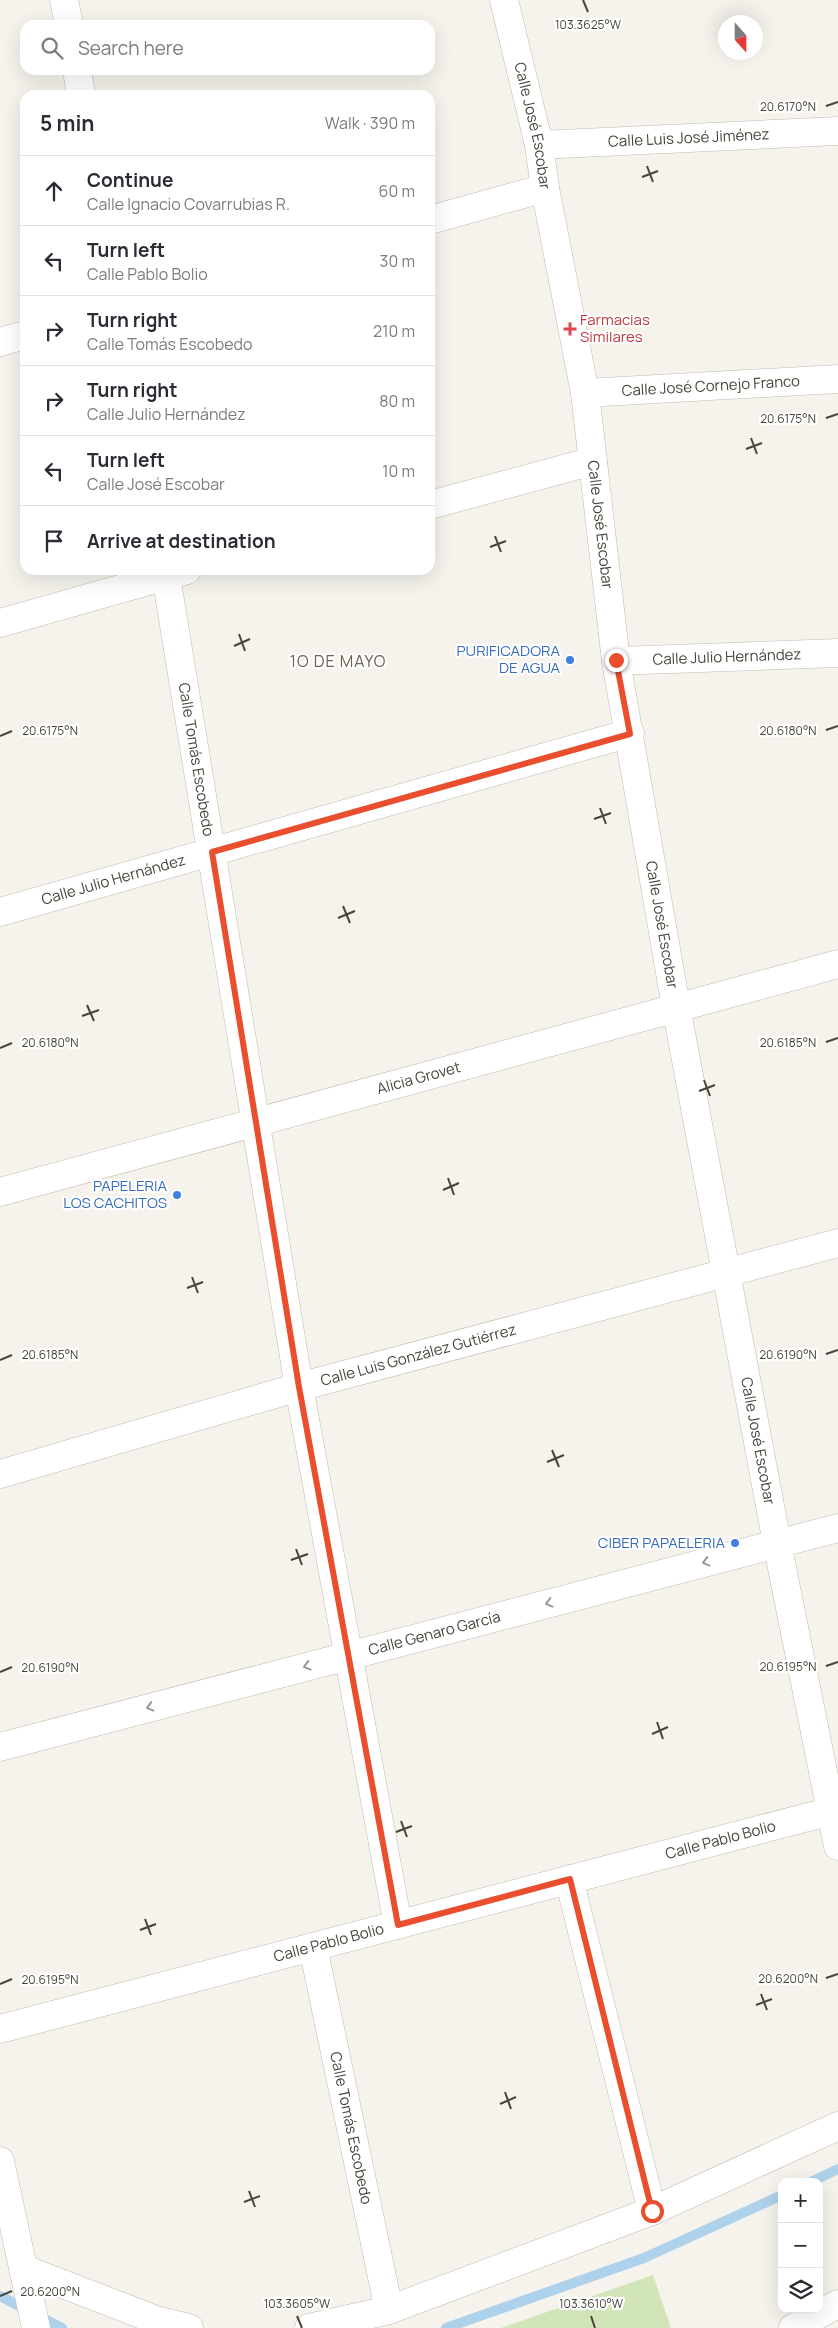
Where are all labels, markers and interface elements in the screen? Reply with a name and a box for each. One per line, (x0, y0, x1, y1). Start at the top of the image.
north arrow (718, 15, 763, 60)
text: 103.3625°W (555, 16, 622, 33)
search box (20, 20, 435, 75)
icon: search (38, 34, 66, 62)
text: Search here (78, 35, 184, 61)
street label: Calle José Escobar (509, 60, 556, 191)
text: 20.6170°N (760, 98, 816, 115)
text: 5 min (40, 109, 94, 137)
text: Walk · 390 m (325, 112, 415, 134)
street label: Calle Luis José Jiménez (608, 123, 770, 152)
text: Continue (87, 167, 173, 193)
icon: ahead (40, 177, 68, 205)
text: 60 m (379, 180, 415, 202)
text: Calle Ignacio Covarrubias R. (87, 193, 290, 215)
text: Turn left (87, 237, 165, 263)
icon: left (40, 247, 68, 275)
text: 30 m (380, 250, 415, 272)
text: Calle Pablo Bolio (87, 263, 208, 285)
text: Turn right (87, 307, 177, 333)
place label: Farmacias Similares (580, 309, 650, 347)
icon: right (40, 317, 68, 345)
text: 210 m (373, 320, 415, 342)
marker: Farmacias Similares (564, 323, 576, 335)
text: Calle Tomás Escobedo (87, 333, 253, 355)
street label: Calle José Cornejo Franco (621, 370, 801, 401)
text: Turn right (87, 377, 177, 403)
icon: right (40, 387, 68, 415)
text: 80 m (379, 390, 415, 412)
text: Calle Julio Hernández (87, 403, 246, 425)
text: 20.6175°N (760, 410, 816, 427)
text: Turn left (87, 447, 165, 473)
icon: left (40, 457, 68, 485)
street label: Calle José Escobar (583, 459, 619, 591)
text: 10 m (382, 460, 415, 482)
text: Calle José Escobar (87, 473, 225, 495)
icon: arrive (40, 527, 68, 555)
text: Arrive at destination (87, 528, 276, 554)
place label: PURIFICADORA DE AGUA (457, 640, 560, 678)
street label: Calle Julio Hernández (652, 643, 802, 670)
route end (605, 649, 628, 672)
district label: 1O DE MAYO (290, 650, 386, 672)
marker: PURIFICADORA DE AGUA (564, 654, 576, 666)
street label: Calle Tomás Escobedo (174, 681, 220, 838)
text: 20.6175°N (22, 722, 78, 739)
text: 20.6180°N (759, 722, 817, 739)
street label: Calle Julio Hernández (39, 849, 188, 910)
street label: Calle José Escobar (641, 859, 684, 991)
text: 20.6180°N (21, 1034, 79, 1051)
text: 20.6185°N (760, 1034, 816, 1051)
street label: Alicia Grovet (374, 1056, 463, 1099)
place label: PAPELERIA LOS CACHITOS (63, 1175, 167, 1213)
marker: PAPELERIA LOS CACHITOS (171, 1189, 183, 1201)
street label: Calle Luis González Gutiérrez (318, 1318, 518, 1391)
text: 20.6185°N (22, 1346, 78, 1363)
text: 20.6190°N (759, 1346, 817, 1363)
street label: Calle José Escobar (736, 1375, 781, 1507)
place label: CIBER PAPAELERIA (598, 1532, 725, 1553)
marker: CIBER PAPAELERIA (729, 1537, 741, 1549)
one-way arrow (703, 1556, 711, 1566)
one-way arrow (544, 1597, 553, 1608)
street label: Calle Genaro García (366, 1606, 503, 1660)
text: 20.6195°N (759, 1658, 817, 1675)
text: 20.6190°N (21, 1659, 79, 1676)
one-way arrow (303, 1660, 312, 1671)
one-way arrow (146, 1702, 154, 1712)
street label: Calle Pablo Bolio (663, 1815, 778, 1864)
street label: Calle Pablo Bolio (271, 1918, 386, 1967)
text: 20.6200°N (758, 1970, 818, 1987)
text: 20.6195°N (21, 1971, 79, 1988)
street label: Calle Tomás Escobedo (325, 2050, 378, 2206)
map controls (778, 2178, 823, 2313)
button: + (778, 2178, 823, 2223)
route start (641, 2200, 664, 2223)
button: − (778, 2223, 823, 2268)
button: layers (778, 2268, 823, 2313)
text: 20.6200°N (20, 2283, 80, 2300)
text: 103.3605°W (264, 2295, 331, 2312)
text: 103.3610°W (559, 2295, 624, 2312)

